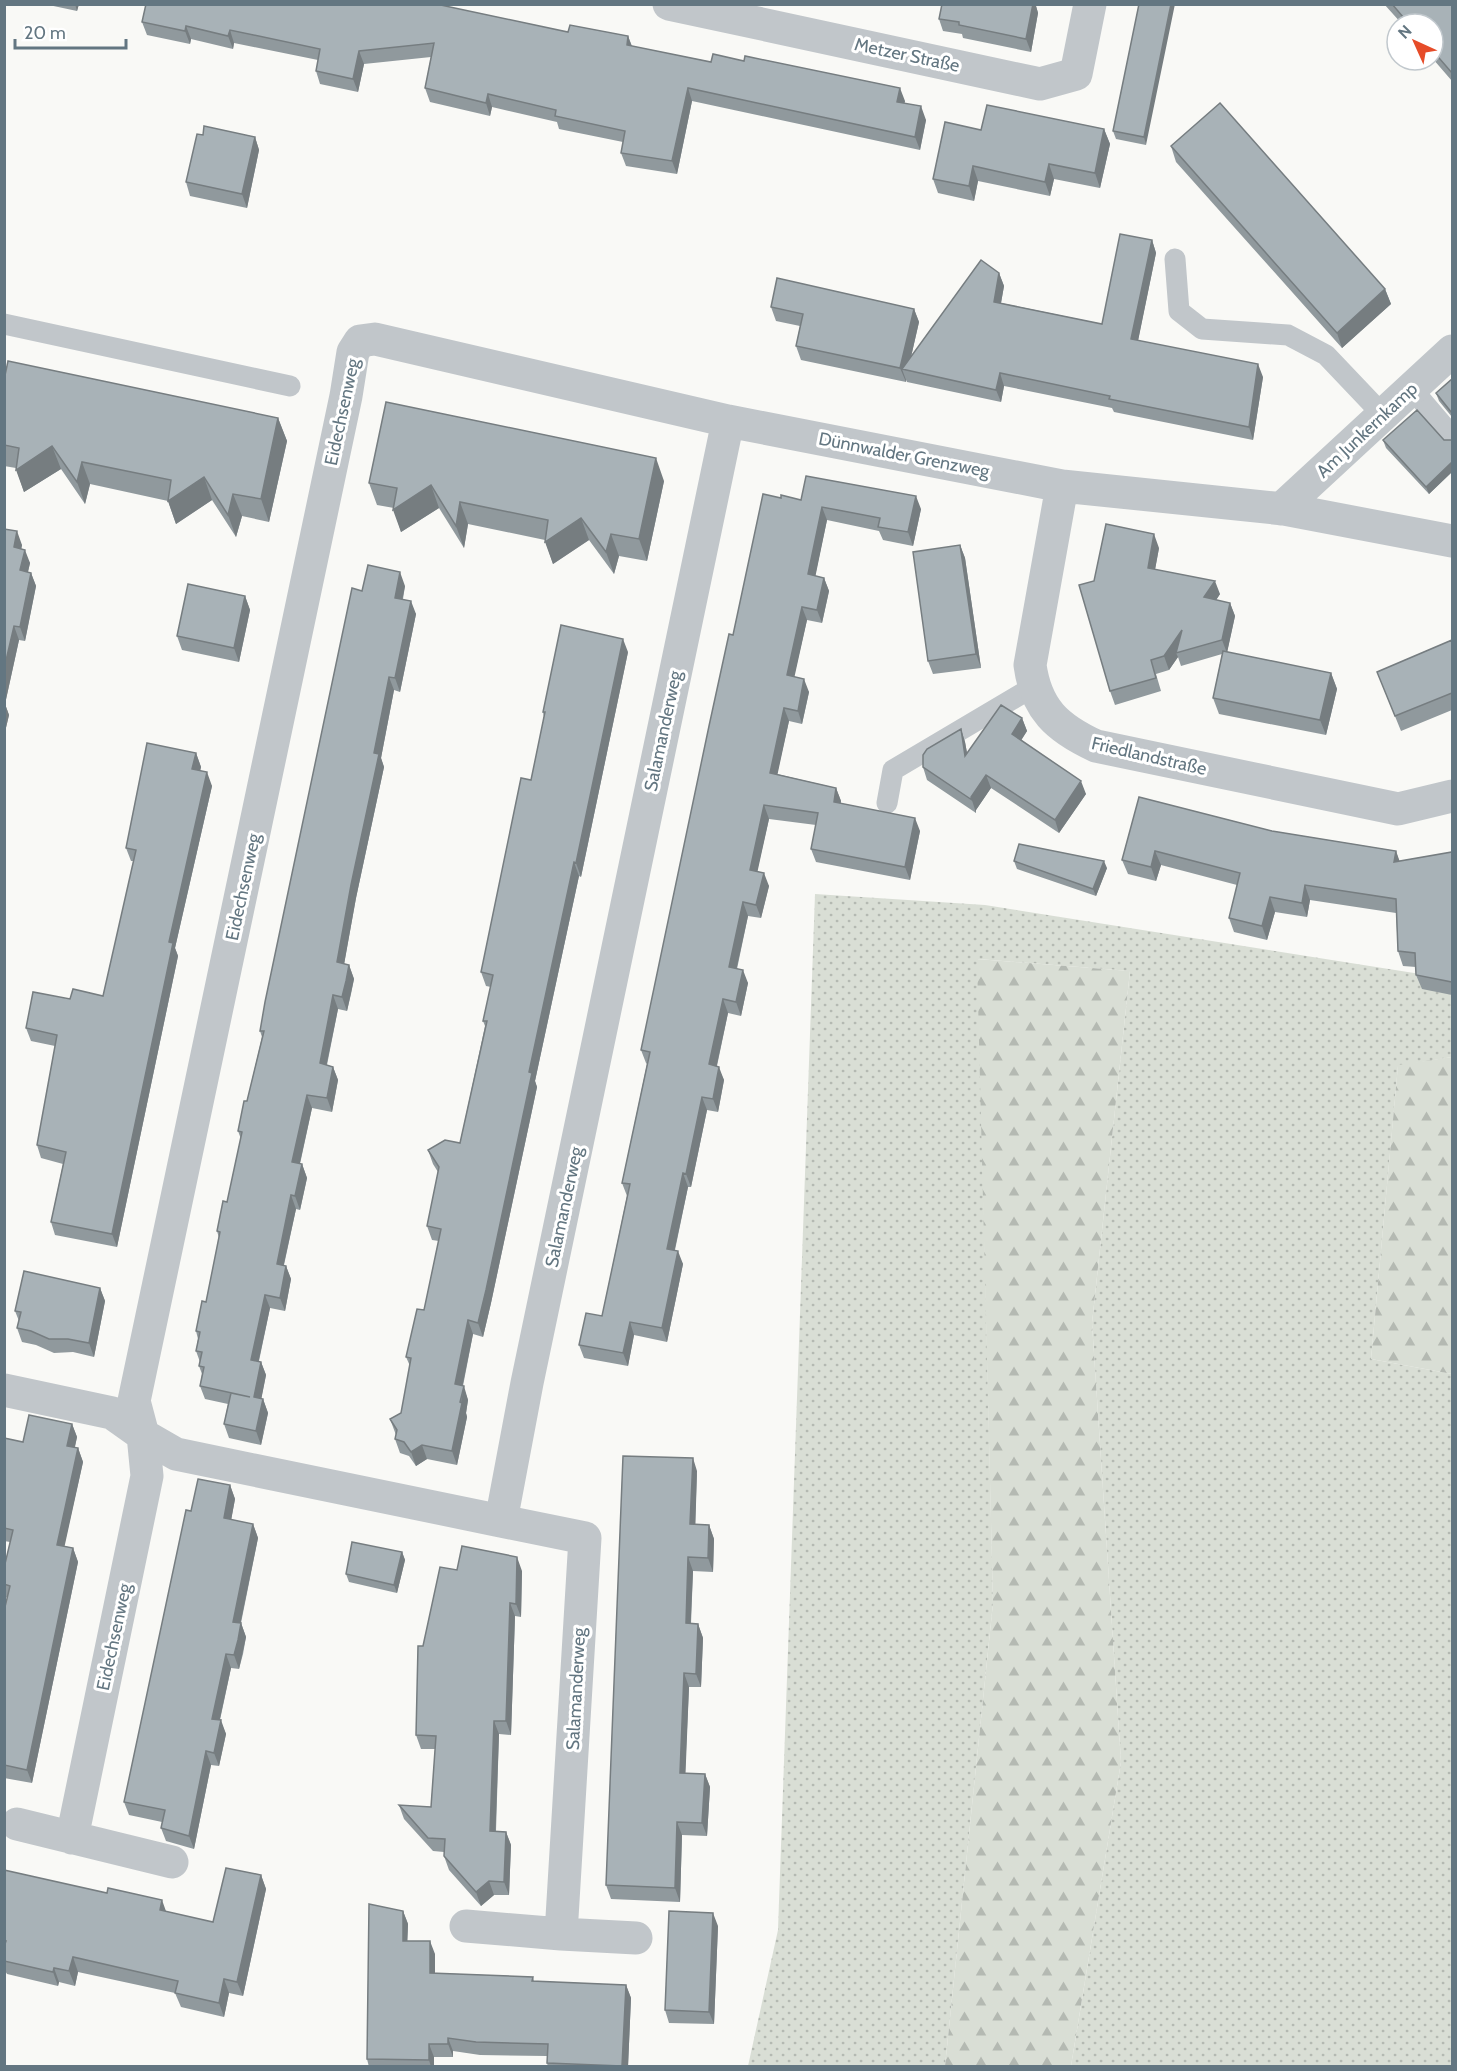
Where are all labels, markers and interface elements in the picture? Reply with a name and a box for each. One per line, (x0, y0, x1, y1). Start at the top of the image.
scale bar (15, 12, 126, 50)
north arrow (1385, 12, 1445, 72)
text: N (1394, 21, 1415, 42)
text: 20 m (24, 22, 66, 44)
street label: Metzer Straße (852, 33, 962, 77)
street label: Eidechsenweg (320, 355, 364, 468)
street label: Am Junkernkamp (1312, 378, 1422, 482)
street label: Dünnwalder Grenzweg (817, 428, 992, 483)
street label: Salamanderweg (639, 668, 687, 793)
street label: Friedlandstraße (1089, 732, 1209, 780)
street label: Eidechsenweg (221, 830, 265, 943)
street label: Salamanderweg (540, 1144, 588, 1269)
street label: Eidechsenweg (92, 1580, 136, 1693)
street label: Salamanderweg (562, 1626, 590, 1751)

